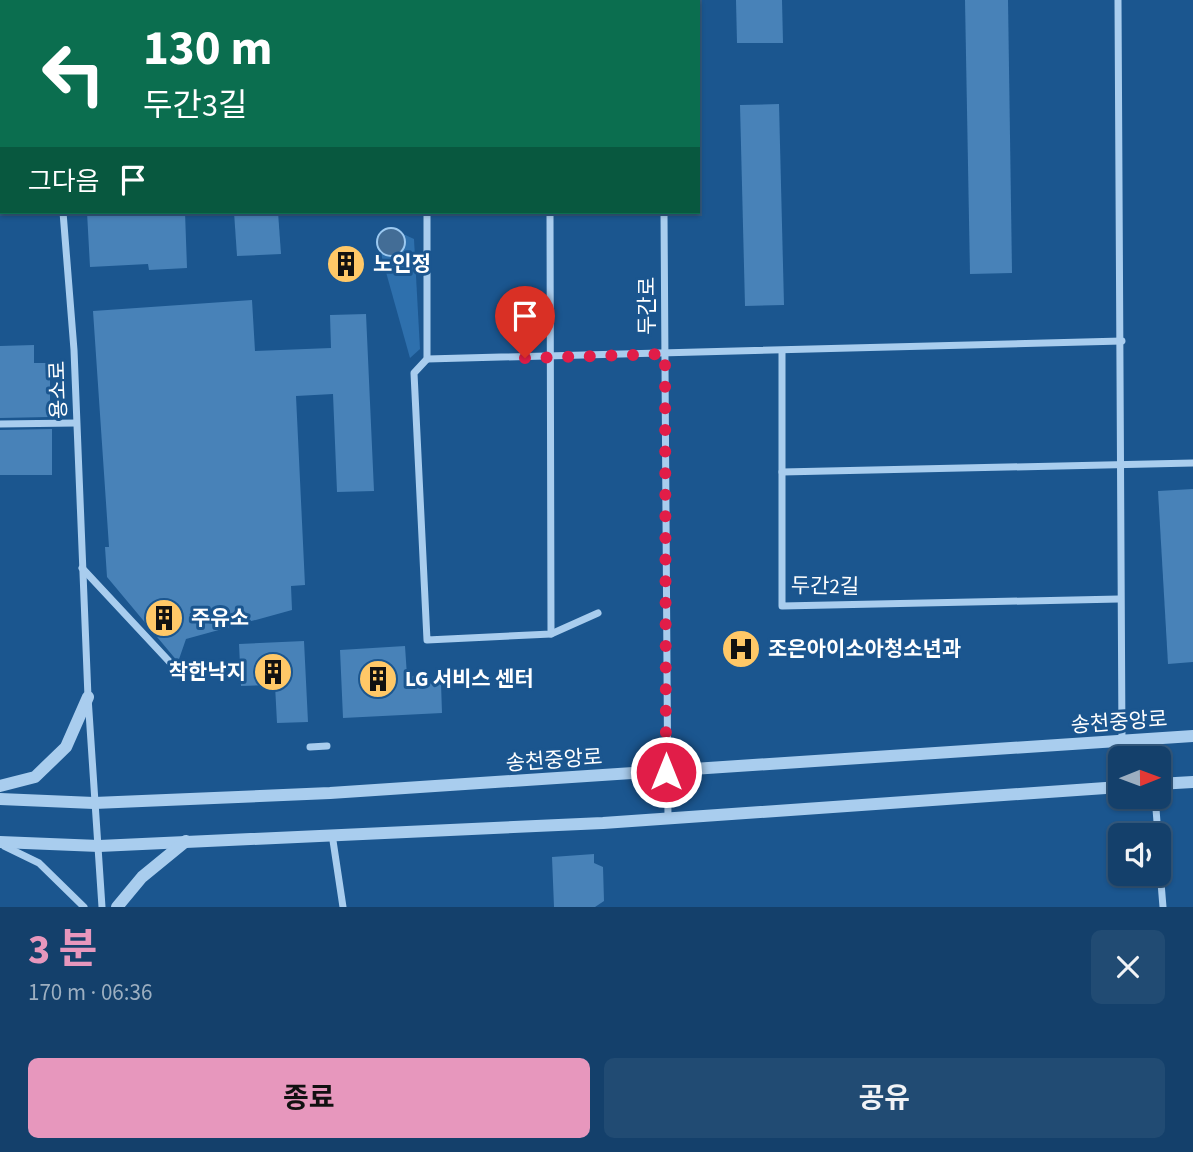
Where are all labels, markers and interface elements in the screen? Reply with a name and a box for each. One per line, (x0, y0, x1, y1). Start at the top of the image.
text: 130 m (143, 14, 272, 84)
icon: left (28, 28, 119, 119)
text: 두간3길 (143, 83, 247, 129)
icon: arrive (114, 161, 152, 199)
text: 그다음 (28, 163, 100, 200)
building icon: 노인정 (325, 243, 367, 285)
place label: 노인정 (373, 249, 431, 279)
street label: 두간로 (632, 277, 662, 335)
pin (495, 286, 555, 358)
icon: arrive (506, 297, 544, 335)
street label: 용소로 (42, 361, 74, 419)
street label: 두간2길 (791, 570, 859, 602)
building icon: 주유소 (143, 597, 185, 639)
place label: 주유소 (191, 603, 249, 633)
hospital icon: 조은아이소아청소년과 (720, 628, 762, 670)
place label: 조은아이소아청소년과 (768, 634, 961, 664)
building icon: 착한낙지 (252, 651, 294, 693)
place label: 착한낙지 (169, 657, 246, 687)
building icon: LG 서비스 센터 (357, 658, 399, 700)
place label: LG 서비스 센터 (405, 664, 534, 694)
street label: 송천중앙로 (1070, 704, 1168, 740)
position arrow (629, 735, 703, 809)
street label: 송천중앙로 (505, 742, 603, 778)
north arrow (1108, 746, 1171, 808)
map controls (1108, 746, 1171, 886)
button: sound (1108, 823, 1171, 886)
text: 3 분 (28, 920, 97, 980)
button: close (1091, 930, 1165, 1004)
text: 170 m · 06:36 (28, 976, 152, 1009)
button: 종료 (28, 1058, 590, 1138)
button: 공유 (604, 1058, 1165, 1138)

